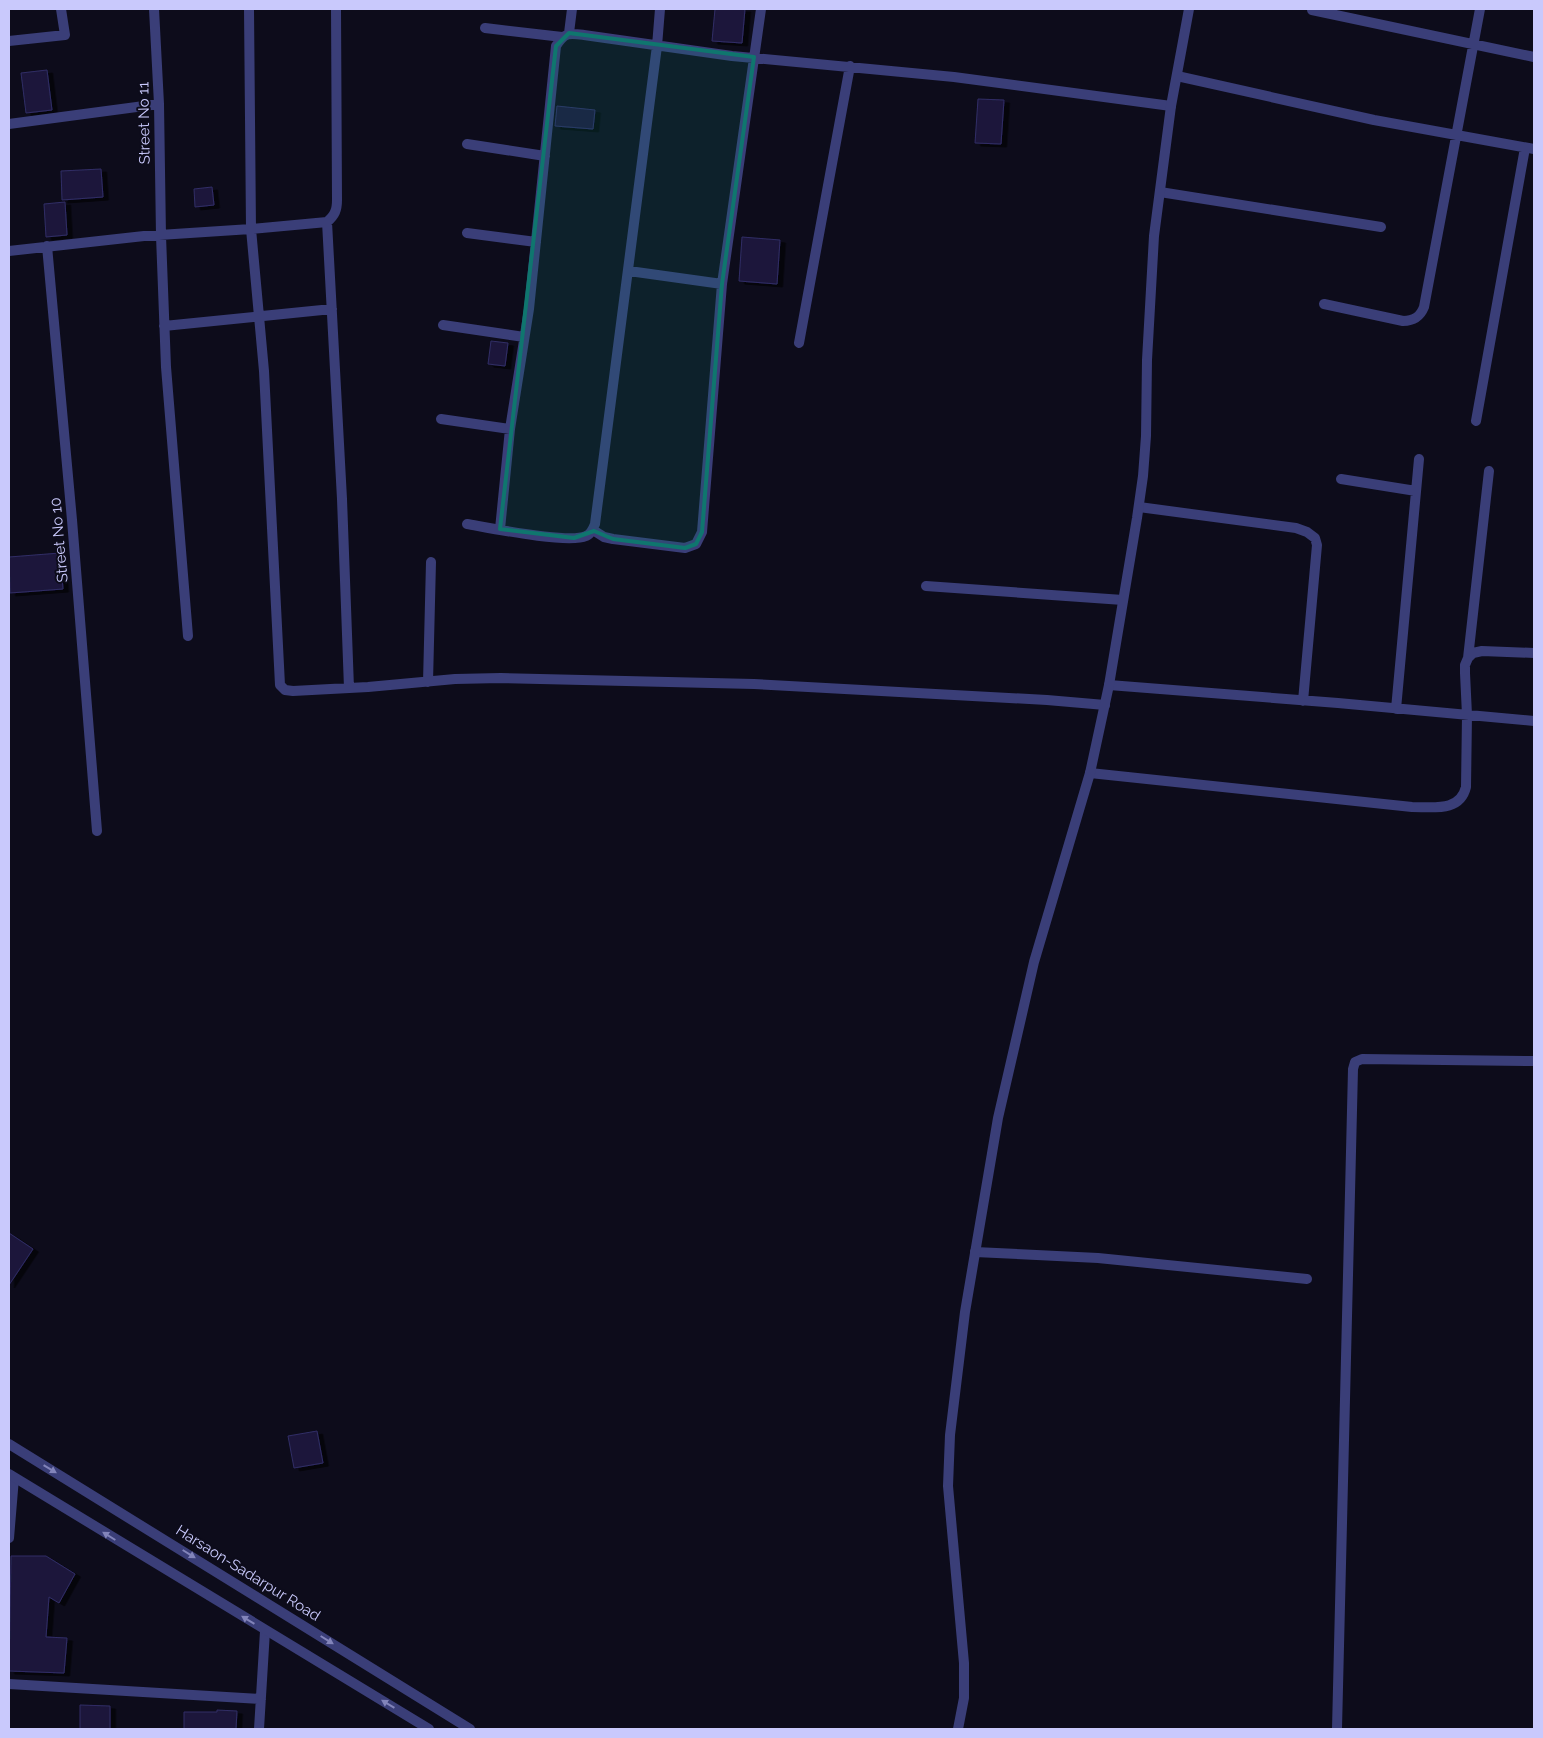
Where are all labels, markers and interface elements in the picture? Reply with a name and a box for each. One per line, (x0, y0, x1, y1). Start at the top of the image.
street label: Street No 11 (134, 81, 154, 164)
street label: Street No 10 (46, 497, 72, 583)
one-way arrow (44, 1464, 57, 1473)
street label: Harsaon-Sadarpur Road (173, 1521, 323, 1625)
one-way arrow (103, 1532, 116, 1541)
one-way arrow (182, 1549, 195, 1559)
one-way arrow (242, 1616, 255, 1625)
one-way arrow (320, 1635, 333, 1644)
one-way arrow (381, 1700, 394, 1709)

